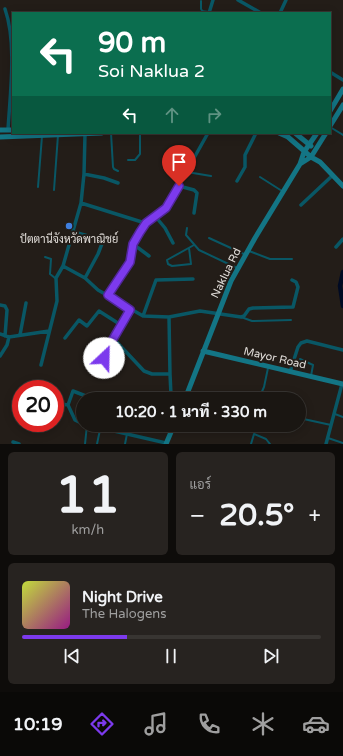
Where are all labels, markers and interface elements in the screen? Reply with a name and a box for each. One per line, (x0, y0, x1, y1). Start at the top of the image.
text: 90 m (98, 26, 166, 60)
icon: left (32, 28, 84, 80)
text: Soi Naklua 2 (98, 60, 205, 82)
icon: left (119, 104, 141, 126)
icon: ahead (161, 104, 183, 126)
icon: right (203, 104, 225, 126)
pin (162, 145, 196, 186)
icon: arrive (168, 151, 190, 173)
marker: ปัตตานีจังหวัดพาณิชย์ (64, 221, 74, 231)
place label: ปัตตานีจังหวัดพาณิชย์ (20, 231, 118, 246)
street label: Naklua Rd (208, 246, 244, 300)
position arrow (83, 337, 125, 379)
street label: Mayor Road (242, 344, 308, 372)
speed limit sign: 20 (12, 380, 64, 432)
text: 10:20 · 1 นาที · 330 m (115, 403, 267, 421)
text: 11 (55, 464, 120, 527)
text: แอร์ (190, 477, 211, 493)
text: 20.5° (219, 497, 294, 534)
text: − (190, 503, 205, 529)
text: + (309, 503, 321, 529)
text: km/h (71, 522, 104, 538)
text: Night Drive (82, 588, 163, 606)
text: The Halogens (82, 606, 166, 622)
icon: previous (61, 645, 83, 667)
icon: pause (160, 645, 182, 667)
icon: next (260, 645, 282, 667)
icon: directions (88, 710, 116, 738)
icon: music (142, 710, 170, 738)
icon: phone (195, 710, 223, 738)
icon: climate (249, 710, 277, 738)
icon: car (302, 710, 330, 738)
text: 10:19 (13, 713, 63, 735)

